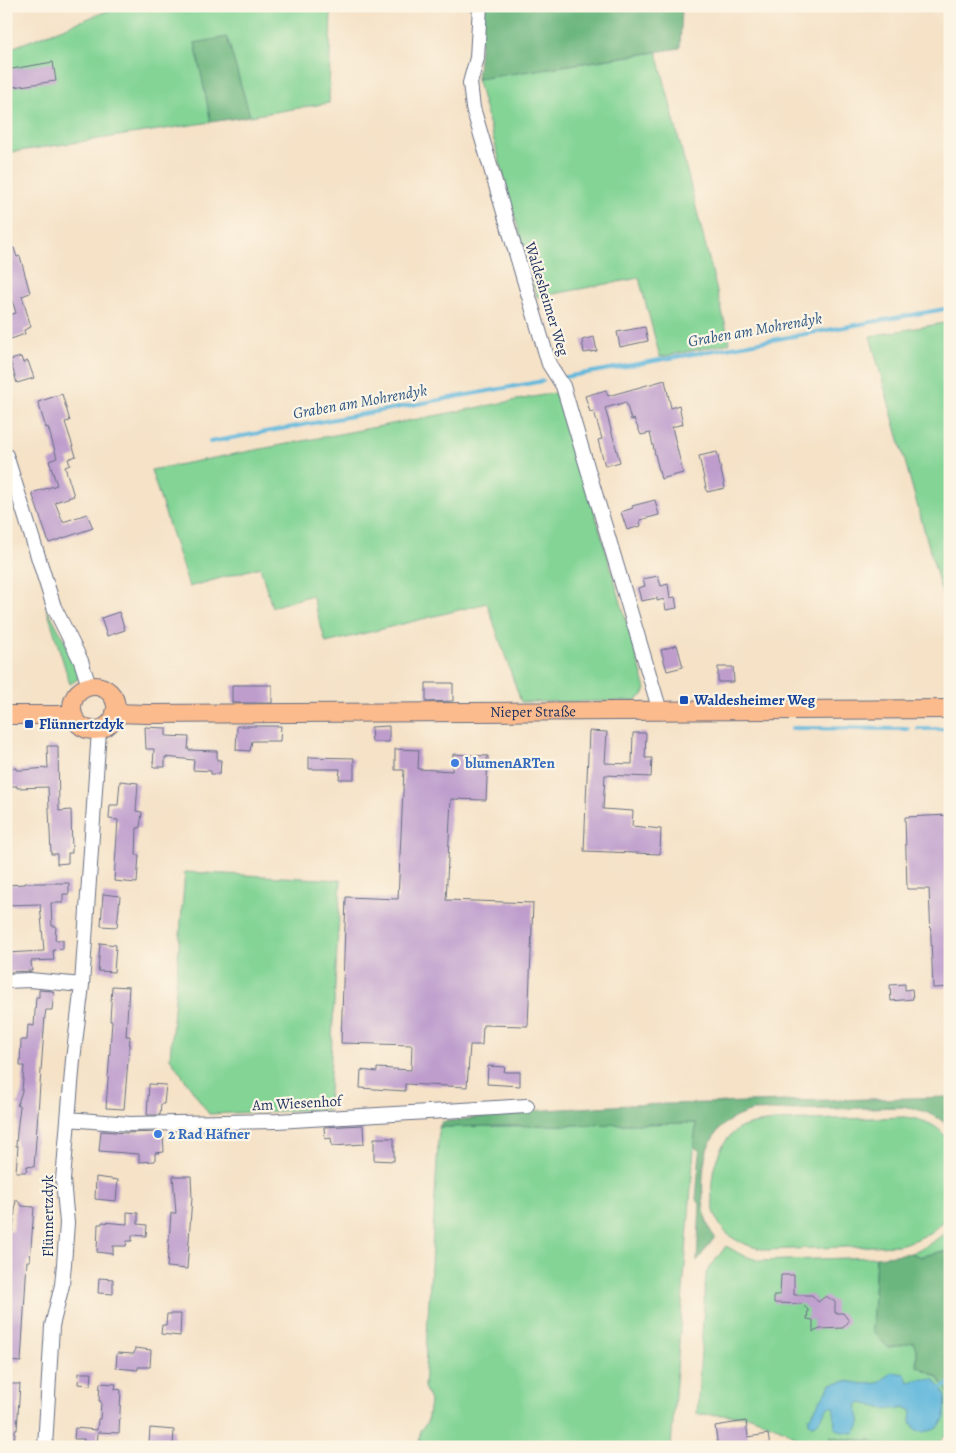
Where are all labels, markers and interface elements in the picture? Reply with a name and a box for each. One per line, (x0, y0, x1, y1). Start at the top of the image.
street label: Waldesheimer Weg (520, 239, 574, 359)
water label: Graben am Mohrendyk (686, 307, 824, 353)
water label: Graben am Mohrendyk (291, 379, 429, 425)
place label: Waldesheimer Weg (693, 690, 816, 710)
marker: Waldesheimer Weg (678, 694, 690, 706)
street label: Nieper Straße (490, 701, 576, 722)
place label: Flünnertzdyk (39, 714, 124, 734)
marker: Flünnertzdyk (23, 718, 35, 730)
place label: blumenARTen (464, 753, 555, 773)
marker: blumenARTen (449, 757, 461, 769)
street label: Am Wiesenhof (251, 1091, 344, 1115)
place label: 2 Rad Häfner (168, 1124, 250, 1144)
marker: 2 Rad Häfner (152, 1128, 164, 1140)
street label: Flünnertzdyk (38, 1174, 58, 1257)

